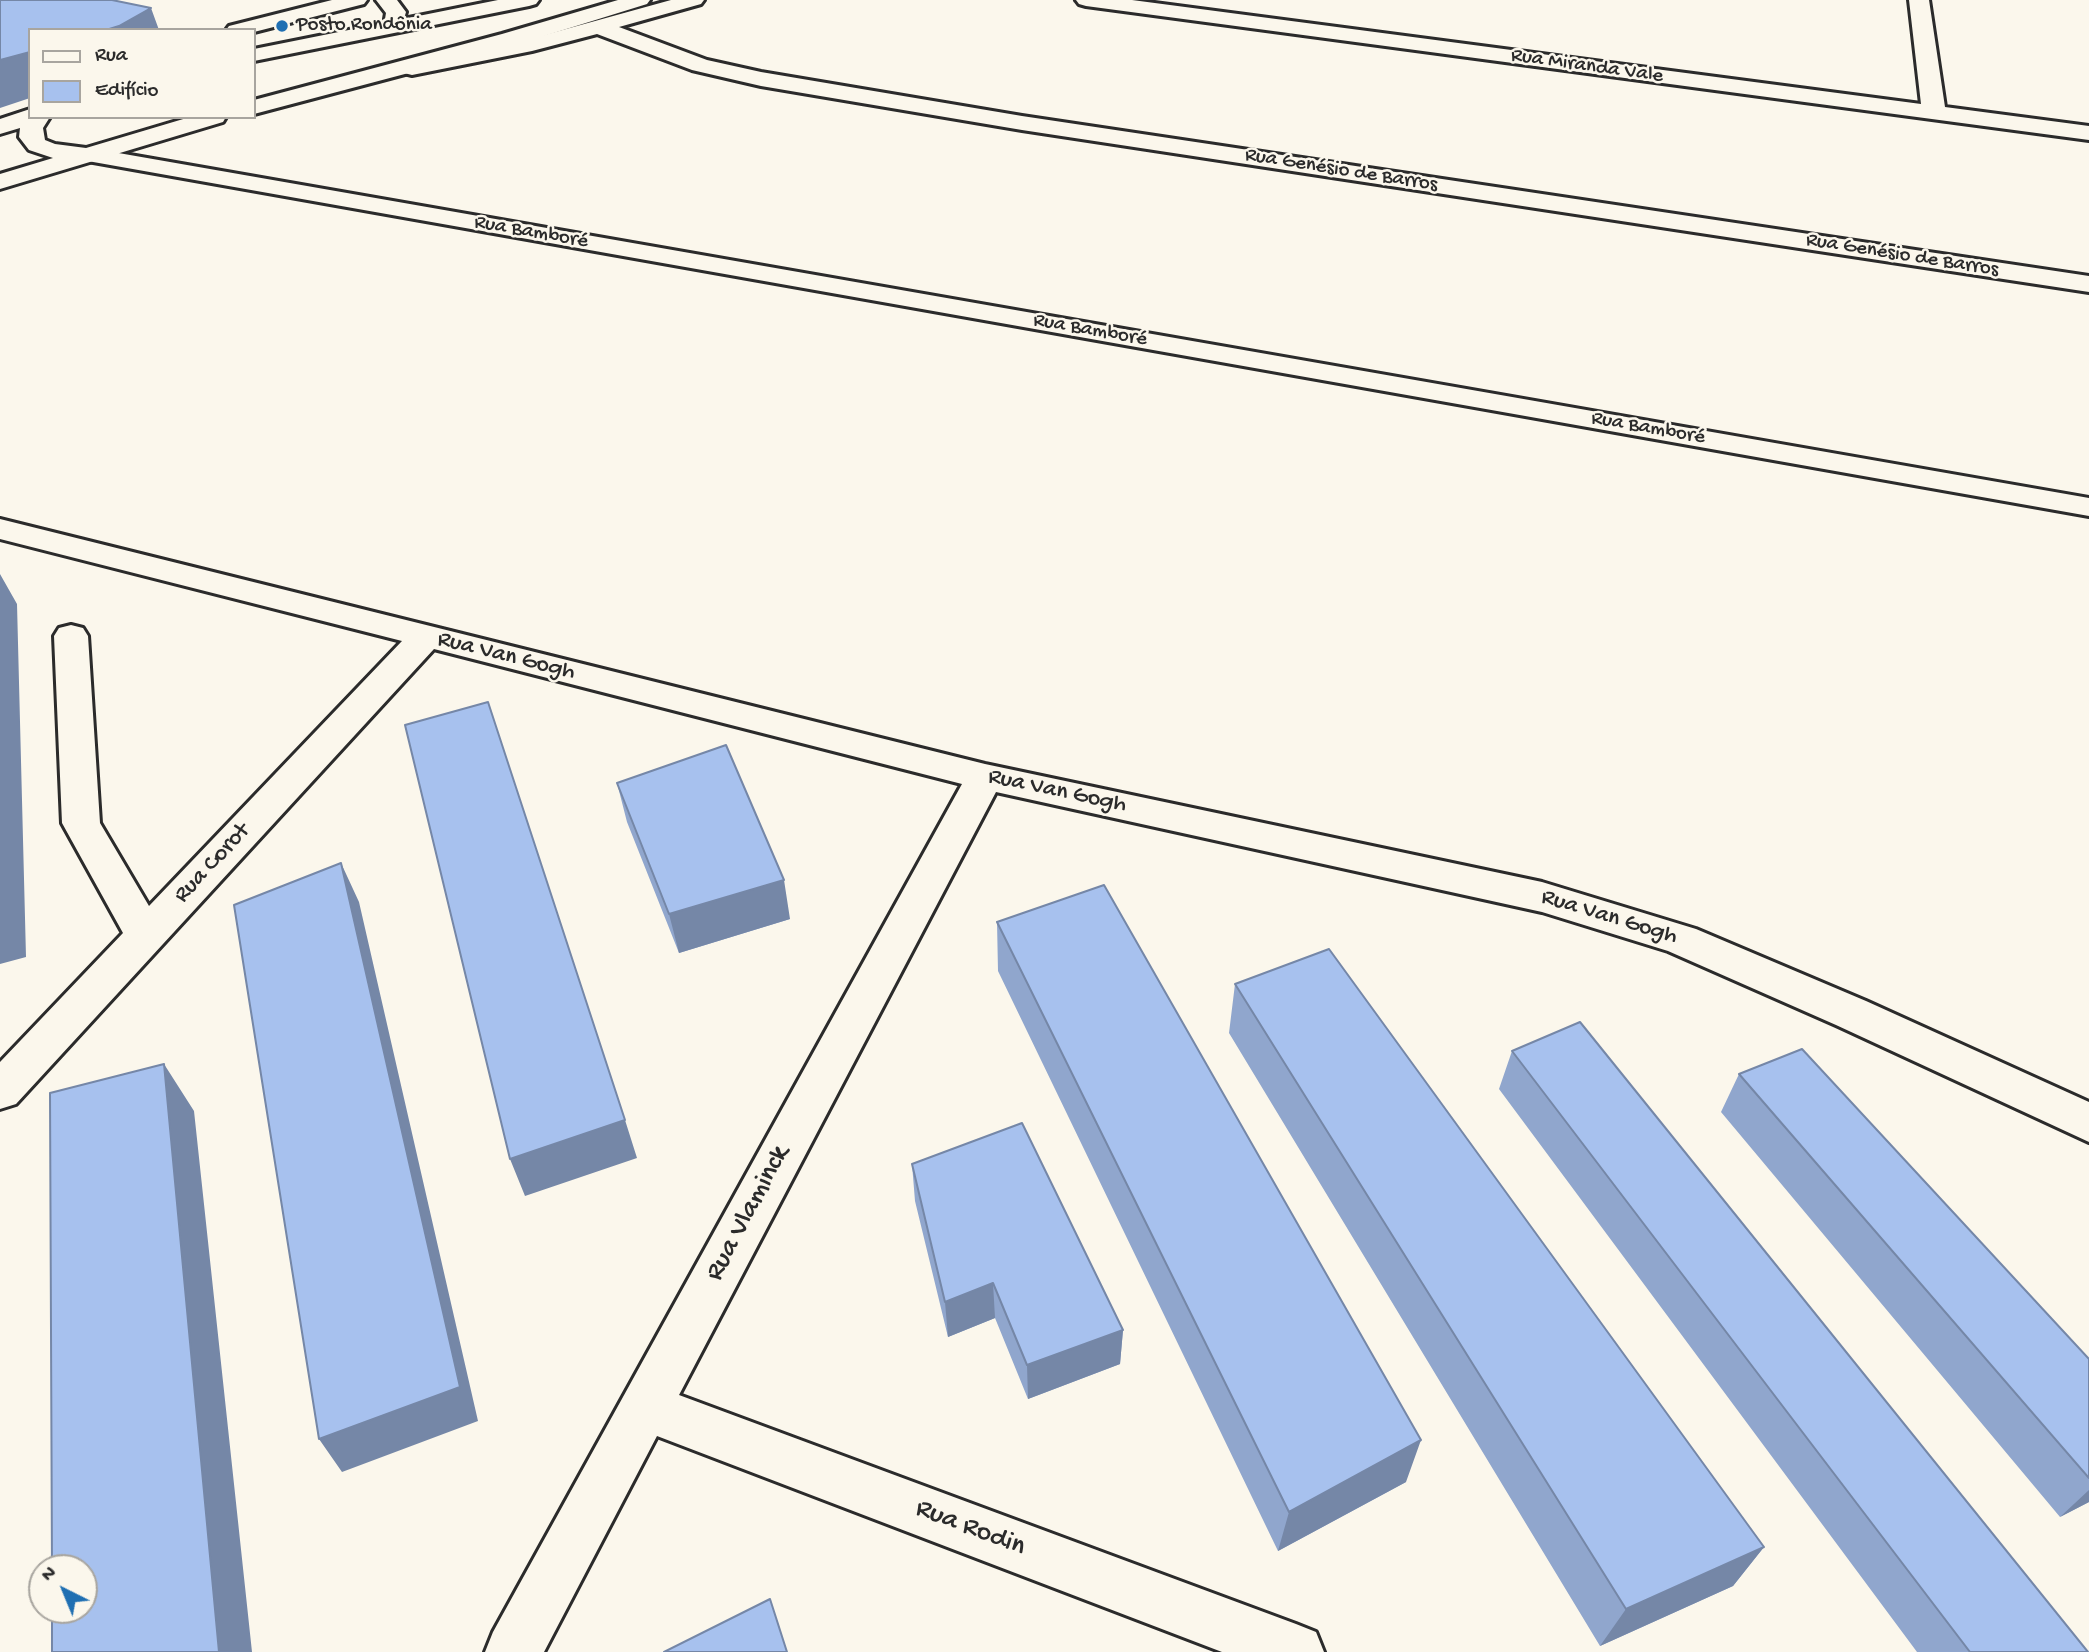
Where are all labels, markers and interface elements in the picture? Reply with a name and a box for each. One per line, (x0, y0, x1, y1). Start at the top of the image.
place label: Posto Rondônia (296, 13, 432, 39)
marker: Posto Rondônia (274, 18, 290, 34)
legend (28, 28, 256, 119)
text: Rua (95, 44, 128, 69)
street label: Rua Miranda Vale (1509, 44, 1665, 90)
text: Edifício (95, 79, 159, 104)
street label: Rua Genésio de Barros (1243, 143, 1439, 199)
street label: Rua Bamboré (472, 211, 590, 255)
street label: Rua Genésio de Barros (1804, 228, 2000, 284)
street label: Rua Bamboré (1031, 309, 1149, 353)
street label: Rua Bamboré (1589, 407, 1707, 451)
street label: Rua Van Gogh (434, 626, 578, 688)
street label: Rua Van Gogh (985, 763, 1129, 821)
street label: Rua Corot (169, 818, 257, 910)
street label: Rua Van Gogh (1537, 884, 1681, 952)
street label: Rua Vlaminck (699, 1141, 799, 1287)
street label: Rua Rodin (910, 1493, 1030, 1565)
north arrow (28, 1554, 98, 1624)
text: N (37, 1562, 62, 1587)

